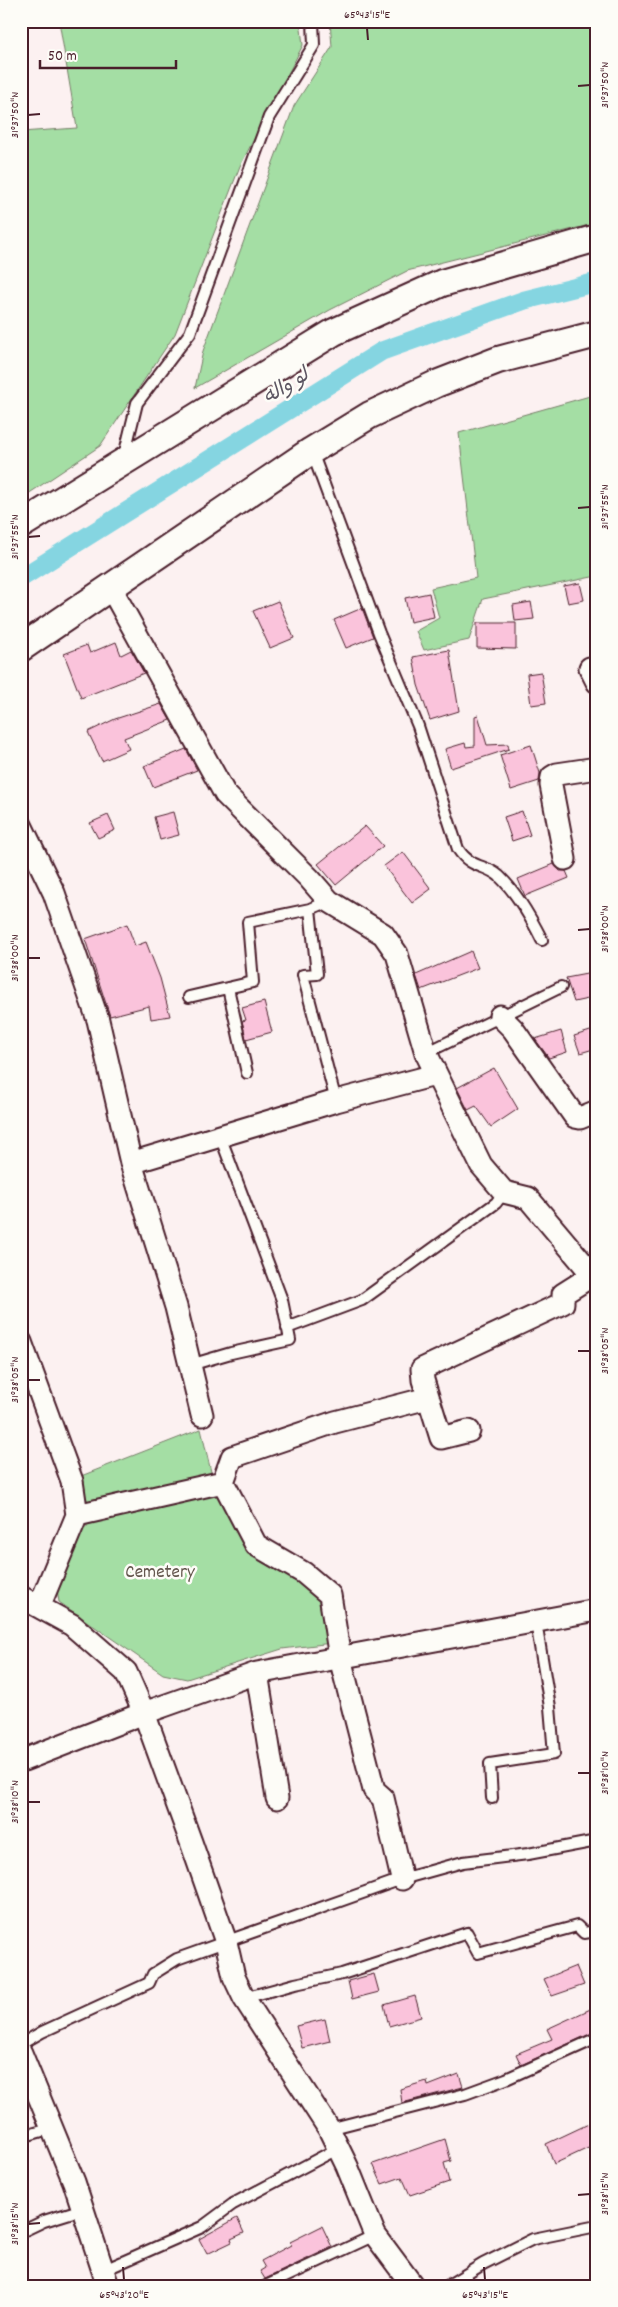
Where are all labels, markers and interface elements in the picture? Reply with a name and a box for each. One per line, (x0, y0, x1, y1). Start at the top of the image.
text: 65°43'15"E (344, 7, 390, 24)
scale bar (40, 38, 176, 70)
text: 50 m (48, 46, 77, 68)
text: 31°37'50"N (597, 62, 614, 108)
text: 31°37'50"N (7, 92, 24, 138)
water label: لو واله (258, 361, 317, 413)
text: 31°37'55"N (597, 484, 614, 530)
text: 31°37'55"N (7, 514, 24, 560)
text: 31°38'00"N (597, 905, 614, 953)
text: 31°38'00"N (7, 934, 24, 982)
text: 31°38'05"N (597, 1328, 614, 1374)
text: 31°38'05"N (7, 1357, 24, 1403)
park label: Cemetery (125, 1560, 195, 1587)
text: 31°38'10"N (597, 1751, 614, 1795)
text: 31°38'10"N (7, 1780, 24, 1824)
text: 31°38'15"N (597, 2173, 614, 2215)
text: 31°38'15"N (7, 2203, 24, 2245)
text: 65°43'20"E (99, 2287, 149, 2304)
text: 65°43'15"E (462, 2287, 508, 2304)

